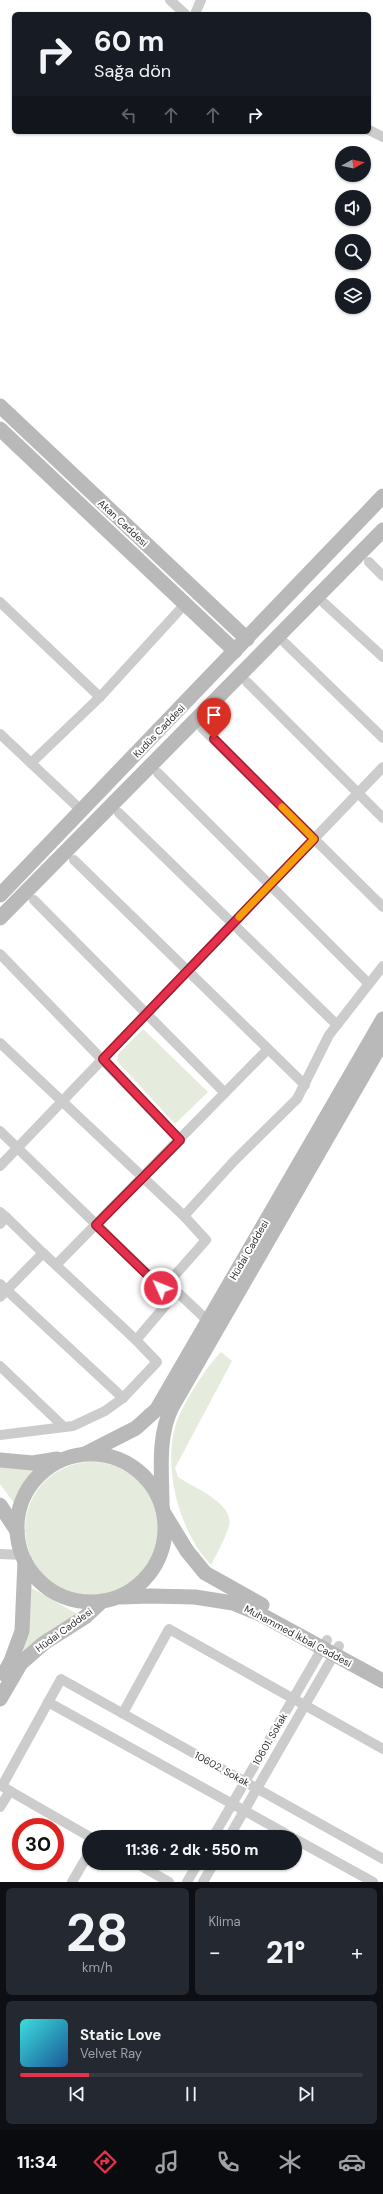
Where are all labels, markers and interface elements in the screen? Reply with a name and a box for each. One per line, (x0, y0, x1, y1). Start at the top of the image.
text: 60 m (94, 23, 164, 60)
icon: right (28, 28, 80, 80)
text: Sağa dön (94, 59, 171, 83)
icon: left (118, 104, 140, 126)
icon: ahead (160, 104, 182, 126)
icon: ahead (202, 104, 224, 126)
icon: right (244, 104, 266, 126)
north arrow (335, 146, 371, 182)
map controls (335, 146, 371, 314)
button: sound (335, 190, 371, 226)
button: search (335, 234, 371, 270)
button: layers (335, 278, 371, 314)
street label: Akan Caddesi (95, 497, 151, 549)
pin (197, 698, 231, 739)
street label: Kudüs Caddesi (130, 702, 188, 760)
icon: arrive (203, 704, 225, 726)
street label: Hüdai Caddesi (227, 1218, 271, 1282)
position arrow (140, 1267, 182, 1309)
street label: Muhammed İkbal Caddesi (242, 1602, 354, 1670)
street label: Hüdai Caddesi (33, 1605, 95, 1655)
street label: 10601. Sokak (250, 1711, 290, 1767)
street label: 10602. Sokak (192, 1749, 252, 1789)
speed limit sign: 30 (12, 1818, 64, 1870)
text: 11:36 · 2 dk · 550 m (126, 1840, 258, 1860)
text: 28 (66, 1899, 129, 1967)
text: Klima (209, 1913, 241, 1930)
text: 21° (266, 1933, 305, 1972)
text: − (209, 1938, 221, 1967)
text: + (351, 1938, 363, 1967)
text: km/h (82, 1959, 113, 1976)
text: Static Love (80, 2025, 161, 2045)
text: Velvet Ray (80, 2045, 142, 2062)
icon: previous (66, 2083, 88, 2105)
icon: pause (180, 2083, 202, 2105)
icon: next (295, 2083, 317, 2105)
icon: directions (91, 2148, 119, 2176)
icon: music (153, 2148, 181, 2176)
icon: phone (214, 2148, 242, 2176)
icon: climate (276, 2148, 304, 2176)
icon: car (338, 2148, 366, 2176)
text: 11:34 (17, 2150, 57, 2174)

